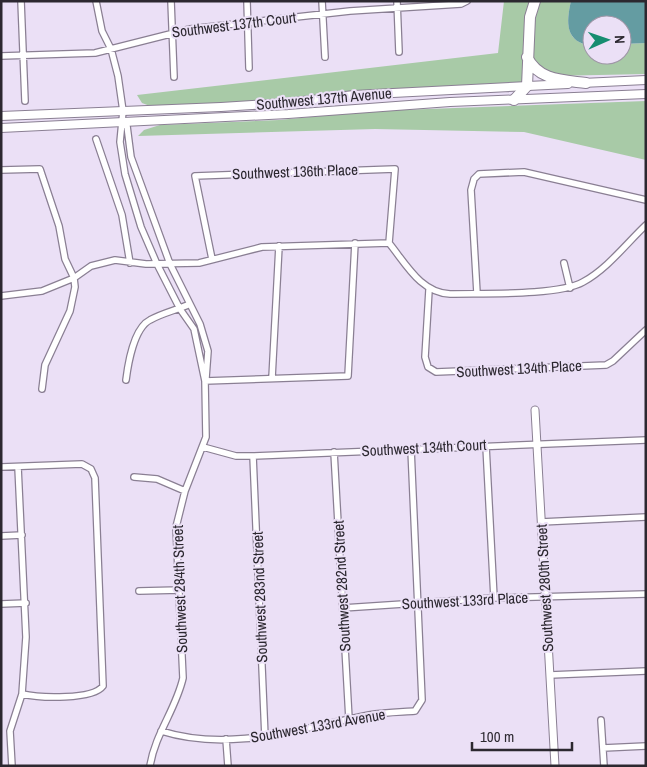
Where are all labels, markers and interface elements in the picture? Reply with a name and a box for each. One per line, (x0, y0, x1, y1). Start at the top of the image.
street label: Southwest 137th Court (171, 6, 298, 43)
north arrow (582, 15, 632, 65)
text: N (611, 35, 629, 44)
street label: Southwest 137th Avenue (255, 82, 393, 115)
street label: Southwest 136th Place (232, 159, 358, 184)
street label: Southwest 134th Place (456, 355, 583, 382)
street label: Southwest 134th Court (361, 434, 488, 461)
street label: Southwest 282nd Street (328, 519, 355, 652)
street label: Southwest 280th Street (531, 523, 558, 652)
street label: Southwest 284th Street (167, 524, 192, 653)
street label: Southwest 283nd Street (247, 530, 272, 663)
street label: Southwest 133rd Place (401, 587, 529, 614)
street label: Southwest 133rd Avenue (249, 703, 387, 748)
scale bar (472, 720, 572, 752)
text: 100 m (480, 726, 514, 747)

